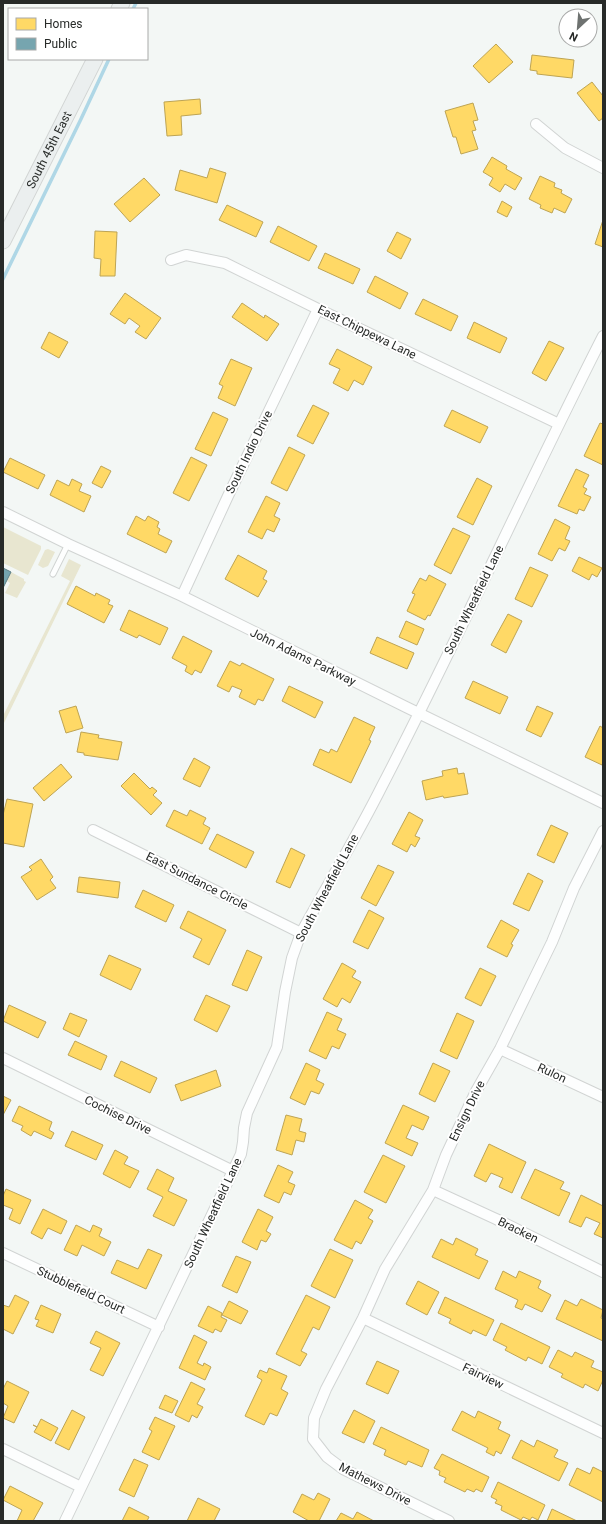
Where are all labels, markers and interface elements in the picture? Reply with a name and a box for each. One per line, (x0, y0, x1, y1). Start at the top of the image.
legend (8, 8, 148, 60)
north arrow (558, 8, 598, 48)
text: Homes (44, 17, 82, 31)
text: N (567, 29, 580, 44)
text: Public (44, 37, 77, 51)
street label: South 45th East (24, 109, 74, 191)
street label: East Chippewa Lane (315, 302, 419, 362)
street label: South Indio Drive (223, 408, 275, 496)
street label: South Wheatfield Lane (441, 543, 507, 657)
street label: John Adams Parkway (248, 625, 358, 689)
street label: South Wheatfield Lane (293, 832, 361, 944)
street label: East Sundance Circle (144, 849, 250, 913)
street label: Rulon (535, 1060, 569, 1086)
street label: Ensign Drive (446, 1078, 488, 1144)
street label: Cochise Drive (82, 1093, 154, 1137)
street label: South Wheatfield Lane (181, 1156, 245, 1270)
street label: Bracken (496, 1214, 540, 1246)
street label: Stubblefield Court (35, 1263, 127, 1317)
street label: Fairview (460, 1360, 506, 1392)
street label: Mathews Drive (337, 1460, 413, 1508)

